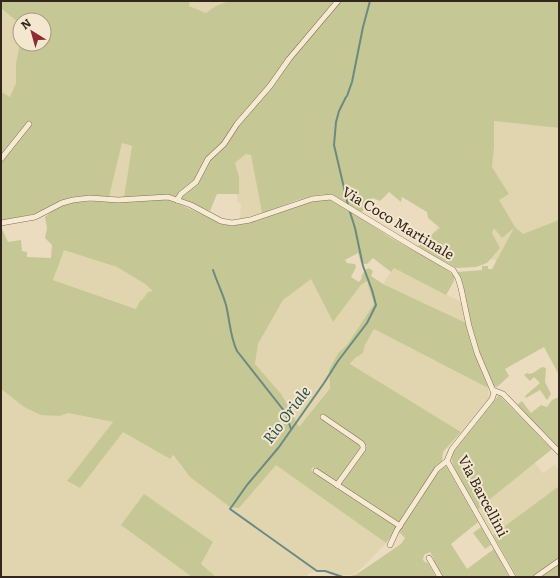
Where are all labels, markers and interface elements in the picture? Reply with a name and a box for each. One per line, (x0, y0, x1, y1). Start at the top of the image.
north arrow (12, 12, 52, 52)
text: N (17, 14, 34, 32)
street label: Via Coco Martinale (339, 181, 458, 264)
water label: Rio Oriale (256, 380, 315, 448)
street label: Via Barcellini (454, 451, 514, 540)

